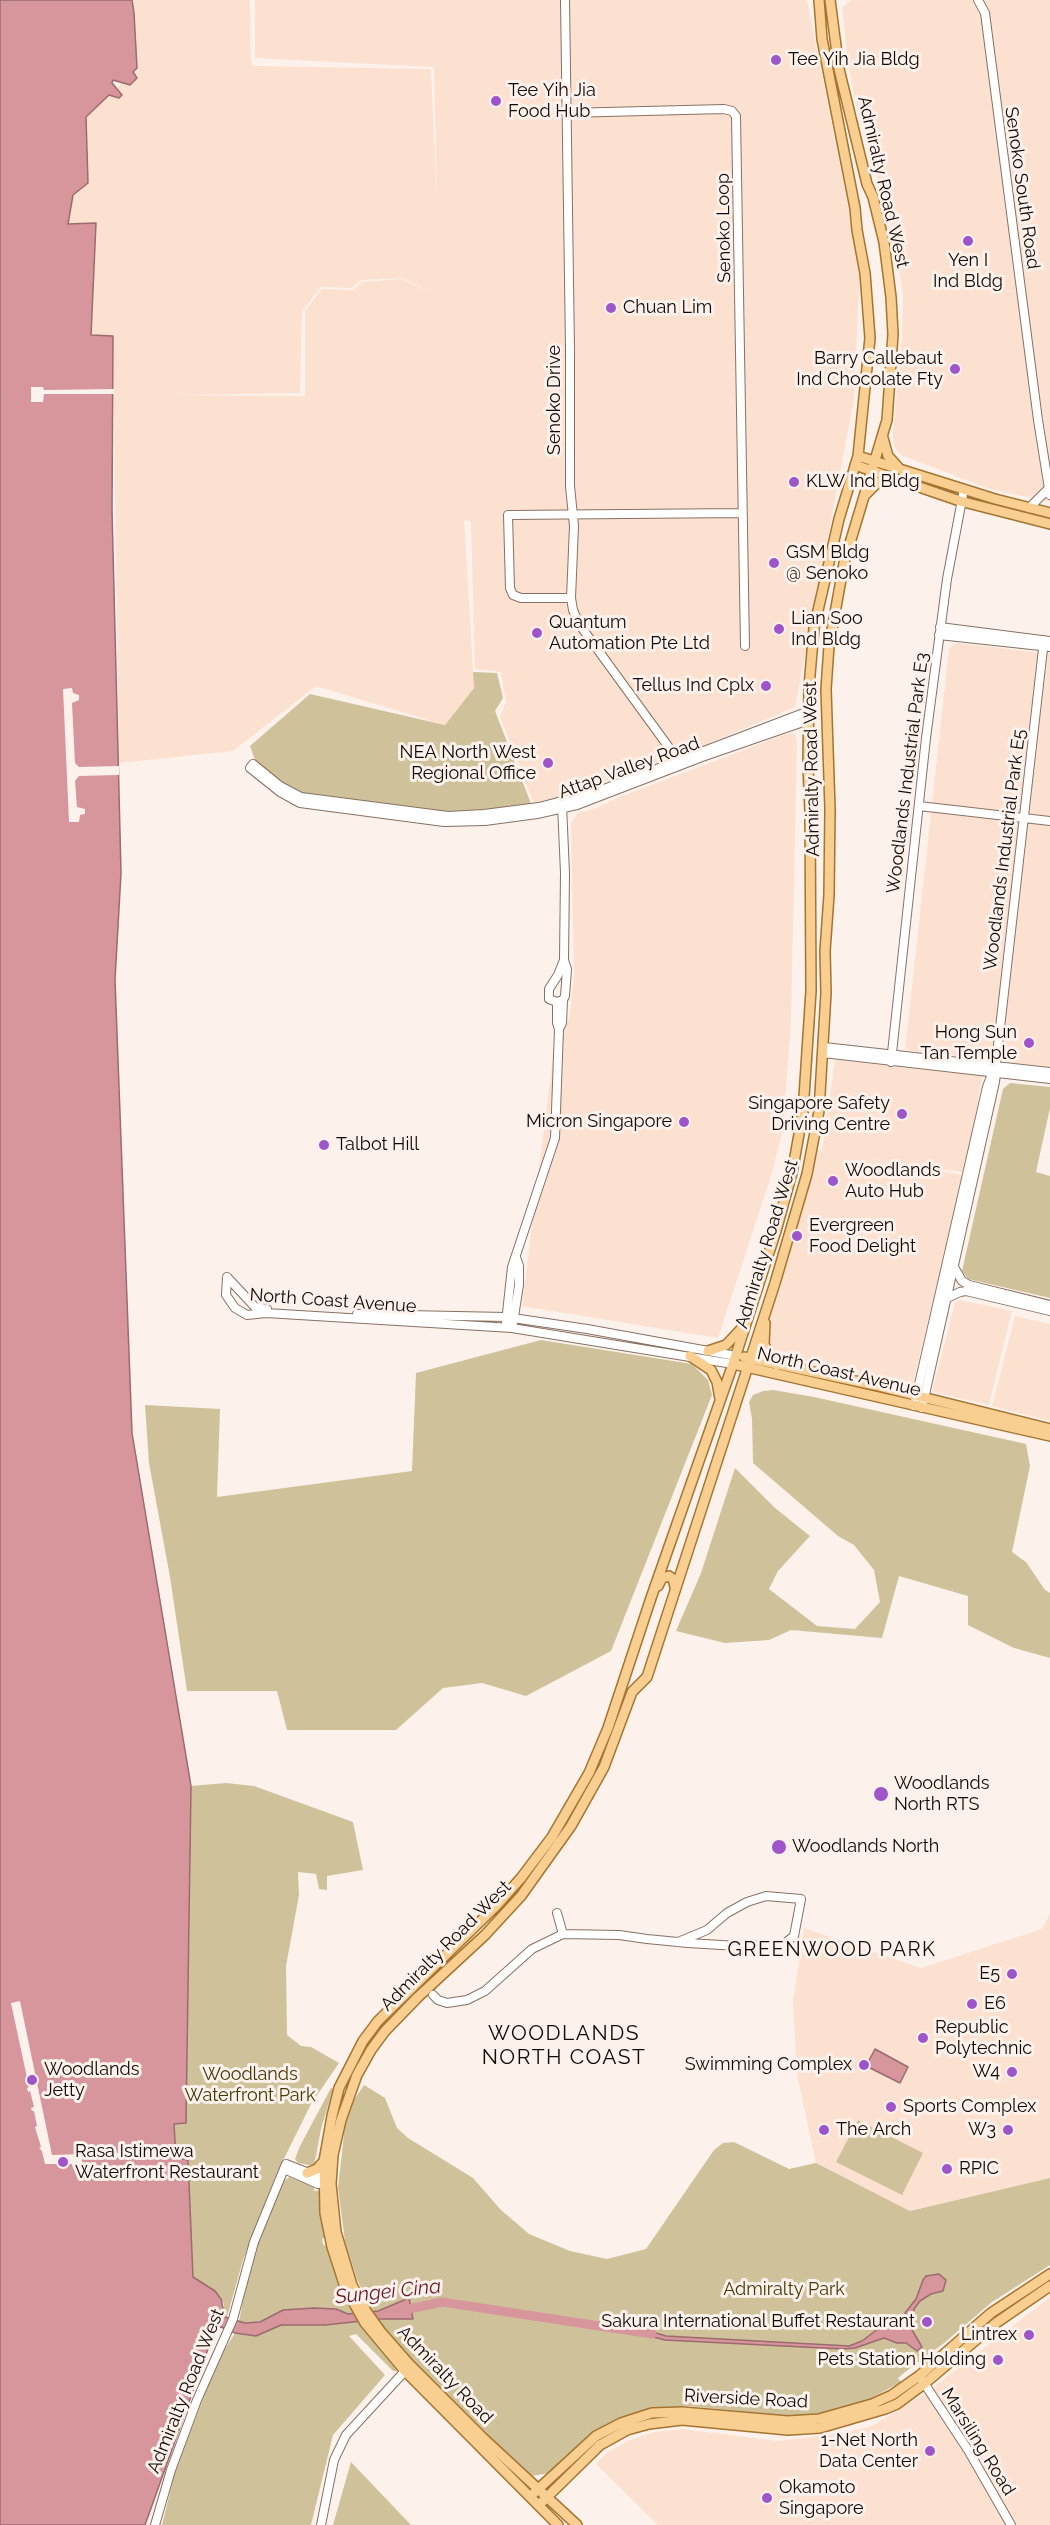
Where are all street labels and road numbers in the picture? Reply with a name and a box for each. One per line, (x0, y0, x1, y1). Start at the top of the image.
street label: Admiralty Road West (853, 94, 913, 270)
street label: Senoko South Road (1000, 105, 1044, 271)
street label: Senoko Loop (712, 173, 736, 283)
street label: Senoko Drive (544, 345, 566, 455)
street label: Woodlands Industrial Park E3 (882, 651, 934, 895)
street label: Admiralty Road West (800, 681, 824, 857)
street label: Woodlands Industrial Park E5 (979, 728, 1031, 972)
street label: Attap Valley Road (556, 733, 702, 803)
street label: Admiralty Road West (731, 1157, 803, 1331)
street label: North Coast Avenue (249, 1284, 417, 1318)
street label: North Coast Avenue (755, 1343, 923, 1401)
street label: Admiralty Road West (376, 1876, 516, 2016)
street label: Admiralty Road West (143, 2306, 229, 2476)
street label: Admiralty Road (393, 2321, 497, 2429)
street label: Marsiling Road (936, 2384, 1020, 2500)
street label: Riverside Road (684, 2385, 808, 2413)

